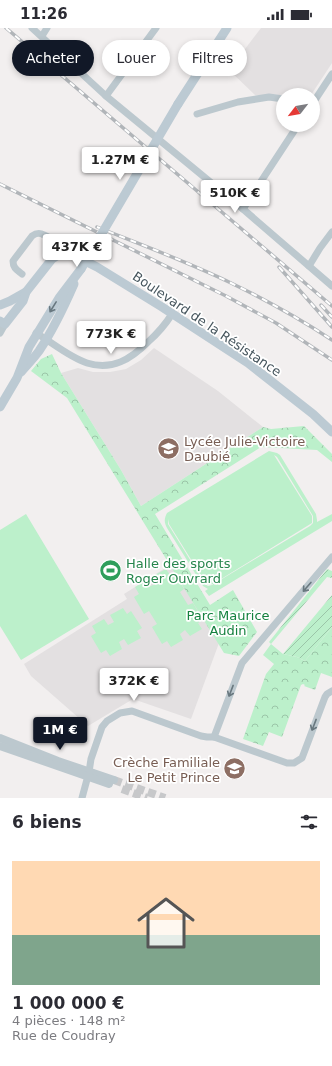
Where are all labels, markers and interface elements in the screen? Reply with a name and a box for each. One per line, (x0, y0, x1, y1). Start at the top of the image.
text: 11:26 (20, 5, 68, 23)
chip: Acheter (12, 40, 94, 76)
chip: Louer (102, 40, 170, 76)
chip: Filtres (178, 40, 247, 76)
north arrow (276, 88, 320, 132)
map controls (276, 88, 320, 132)
pin: 1.27M € (83, 147, 157, 181)
text: 1.27M € (91, 152, 149, 167)
pin: 510K € (202, 180, 268, 214)
text: 510K € (210, 185, 260, 200)
pin: 437K € (44, 234, 110, 268)
text: 437K € (52, 239, 102, 254)
street label: Boulevard de la Résistance (130, 269, 284, 379)
one-way arrow (49, 301, 57, 312)
pin: 773K € (78, 321, 144, 355)
text: 773K € (86, 326, 136, 341)
place label: Lycée Julie-Victoire Daubié (184, 434, 305, 464)
school or university icon: Lycée Julie-Victoire Daubié (156, 435, 182, 461)
place label: Halle des sports Roger Ouvrard (126, 556, 231, 586)
sports icon: Halle des sports Roger Ouvrard (97, 557, 123, 583)
one-way arrow (302, 582, 312, 592)
park label: Parc Maurice Audin (186, 608, 270, 638)
pin: 372K € (101, 668, 167, 702)
text: 372K € (109, 673, 159, 688)
one-way arrow (227, 685, 235, 697)
pin: 1M € (36, 717, 84, 751)
one-way arrow (310, 719, 318, 731)
text: 1M € (42, 722, 78, 737)
place label: Crèche Familiale Le Petit Prince (113, 755, 220, 785)
school or university icon: Crèche Familiale Le Petit Prince (222, 756, 248, 782)
icon: filters (298, 811, 320, 833)
text: 6 biens (12, 812, 82, 832)
icon: home (130, 887, 202, 959)
text: 1 000 000 € (12, 993, 124, 1013)
text: 4 pièces · 148 m² (12, 1013, 125, 1028)
text: Rue de Coudray (12, 1028, 116, 1043)

